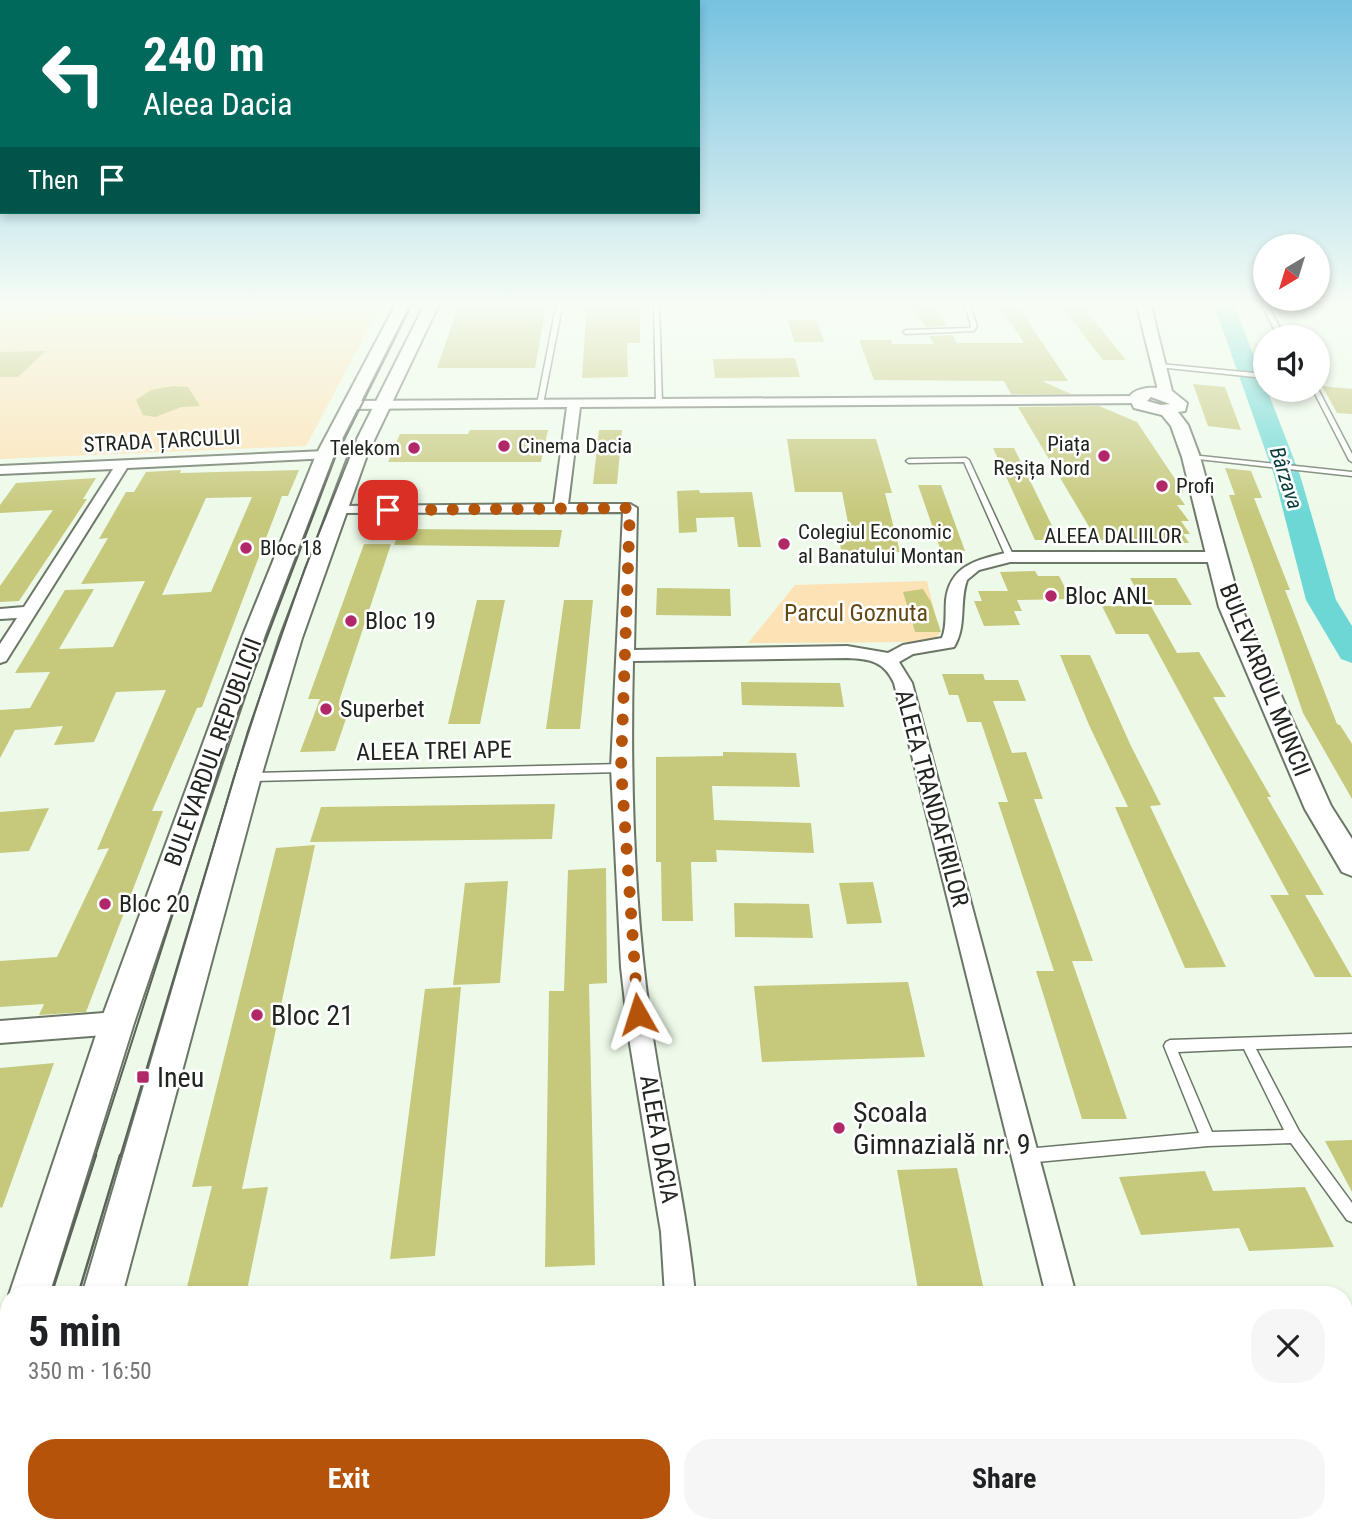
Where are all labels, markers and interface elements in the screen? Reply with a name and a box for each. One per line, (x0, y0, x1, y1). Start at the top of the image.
text: 240 m (143, 26, 265, 83)
icon: left (28, 28, 119, 119)
text: Aleea Dacia (143, 85, 293, 123)
icon: arrive (93, 161, 131, 199)
text: Then (28, 165, 79, 195)
north arrow (1253, 234, 1330, 312)
map controls (1253, 234, 1330, 402)
button: sound (1253, 325, 1330, 402)
street label: STRADA ȚARCULUI (83, 425, 241, 458)
place label: Piața Reșița Nord (993, 432, 1090, 481)
place label: Cinema Dacia (518, 434, 632, 458)
place label: Telekom (330, 436, 400, 460)
marker: Cinema Dacia (496, 438, 512, 454)
marker: Telekom (406, 440, 422, 456)
water label: Bârzava (1265, 444, 1307, 512)
marker: Piața Reșița Nord (1096, 448, 1112, 464)
place label: Profi (1176, 474, 1215, 498)
marker: Profi (1154, 478, 1170, 494)
pin (358, 480, 418, 540)
icon: arrive (369, 491, 407, 529)
place label: Colegiul Economic al Banatului Montan (798, 520, 963, 568)
street label: ALEEA DALIILOR (1044, 524, 1182, 548)
place label: Bloc 18 (260, 536, 322, 560)
marker: Colegiul Economic al Banatului Montan (776, 536, 792, 552)
marker: Bloc 18 (238, 540, 254, 556)
street label: BULEVARDUL MUNCII (1214, 580, 1316, 780)
place label: Bloc ANL (1065, 582, 1152, 610)
marker: Bloc ANL (1043, 588, 1059, 604)
park label: Parcul Goznuta (784, 599, 928, 627)
place label: Bloc 19 (365, 607, 436, 635)
marker: Bloc 19 (343, 613, 359, 629)
street label: BULEVARDUL REPUBLICII (159, 634, 267, 870)
street label: ALEEA TRANDAFIRILOR (890, 687, 974, 910)
place label: Superbet (340, 695, 425, 723)
marker: Superbet (318, 701, 334, 717)
street label: ALEEA TREI APE (356, 736, 512, 766)
place label: Bloc 20 (119, 890, 190, 918)
marker: Bloc 20 (97, 896, 113, 912)
position arrow (601, 977, 675, 1051)
place label: Bloc 21 (271, 999, 354, 1032)
marker: Bloc 21 (249, 1007, 265, 1023)
place label: Ineu (157, 1061, 204, 1094)
marker: Ineu (135, 1069, 151, 1085)
street label: ALEEA DACIA (634, 1073, 684, 1205)
place label: Școala Gimnazială nr. 9 (853, 1096, 1030, 1161)
marker: Școala Gimnazială nr. 9 (831, 1120, 847, 1136)
text: 5 min (28, 1307, 121, 1356)
button: close (1251, 1309, 1325, 1383)
text: 350 m · 16:50 (28, 1358, 152, 1385)
button: Exit (28, 1439, 670, 1519)
button: Share (684, 1439, 1325, 1519)

